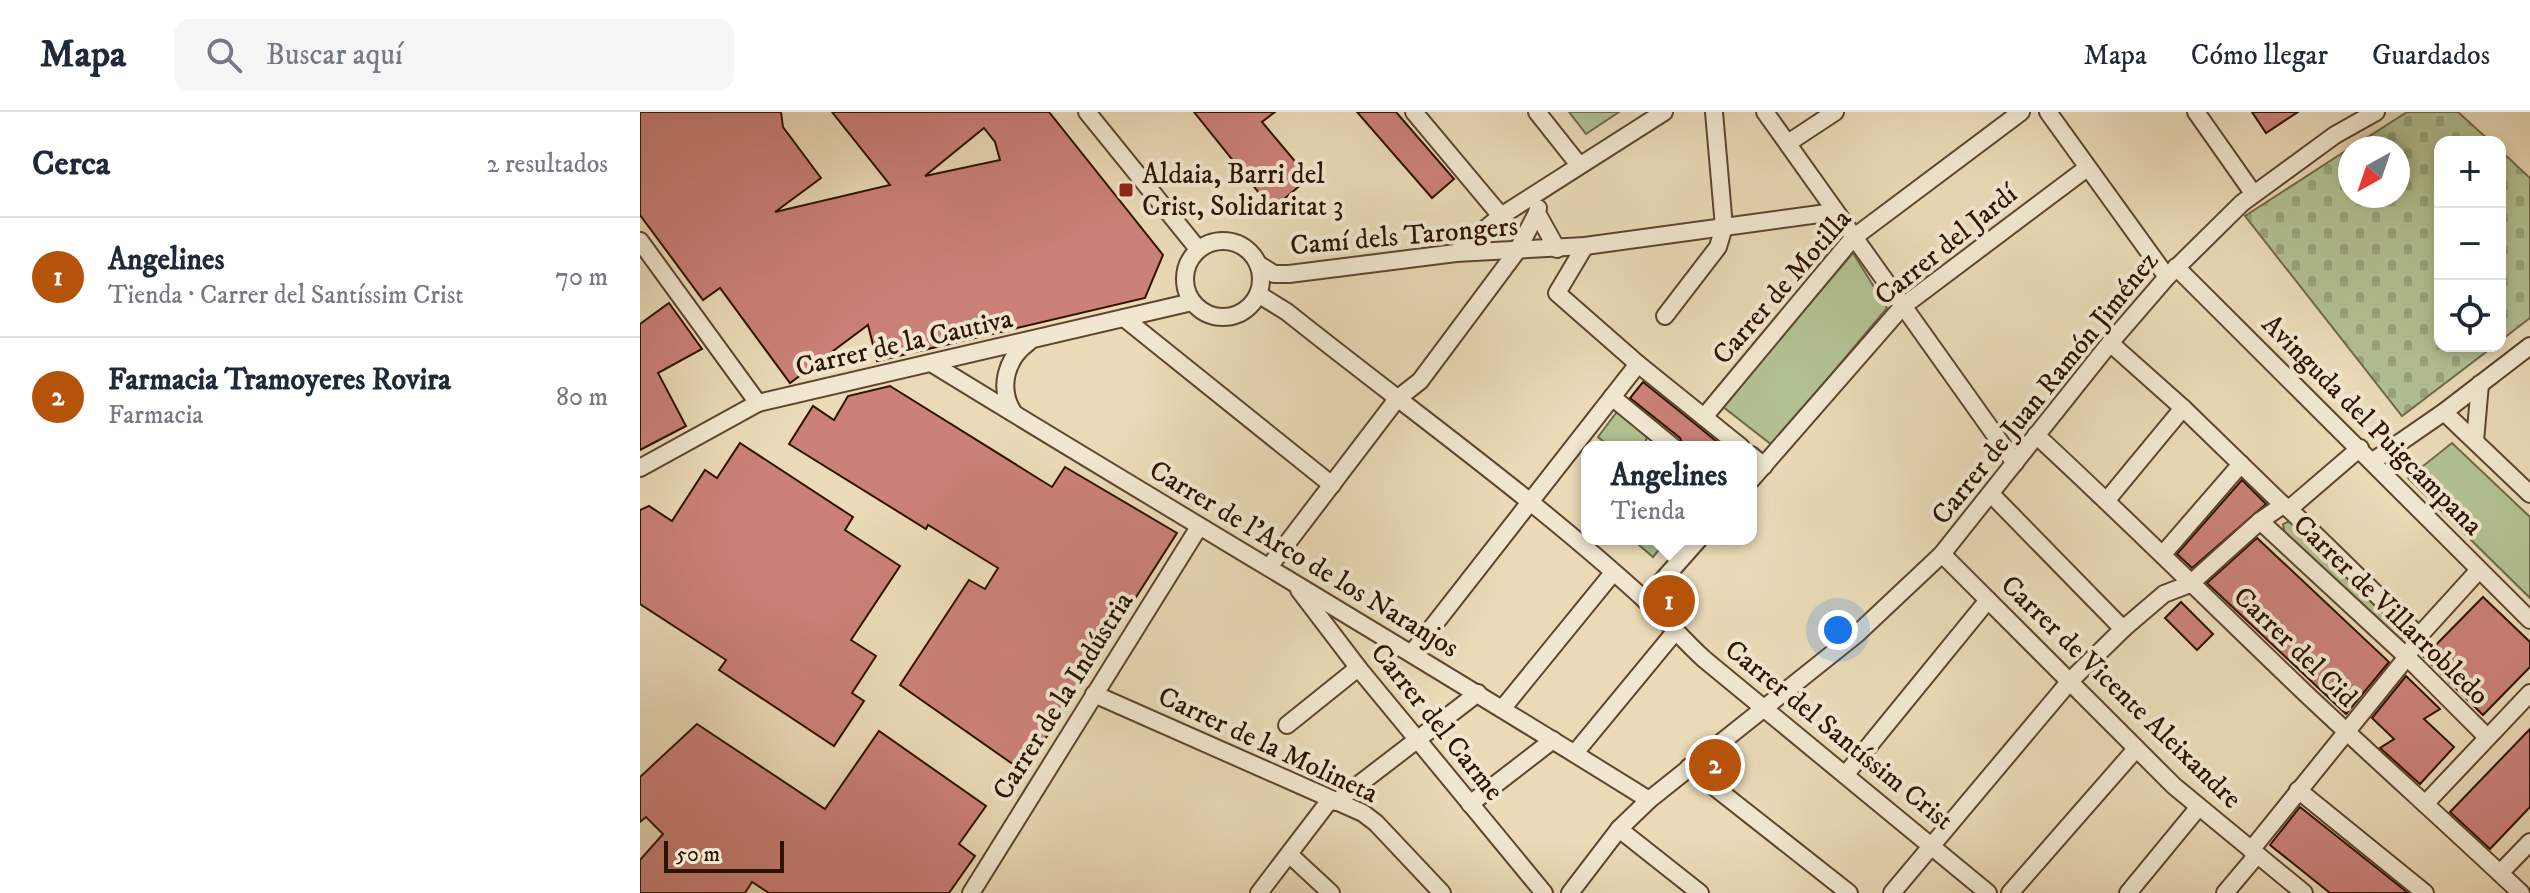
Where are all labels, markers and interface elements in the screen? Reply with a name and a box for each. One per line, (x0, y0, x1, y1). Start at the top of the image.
search box (174, 19, 734, 91)
text: Mapa (40, 31, 126, 79)
icon: search (202, 33, 246, 77)
text: Buscar aquí (266, 37, 403, 74)
text: Mapa (2083, 38, 2147, 73)
text: Cómo llegar (2191, 38, 2328, 73)
text: Guardados (2372, 38, 2490, 73)
north arrow (2338, 136, 2410, 208)
map controls (2434, 136, 2506, 352)
button: + (2434, 136, 2506, 208)
text: Cerca (32, 143, 110, 185)
text: 2 resultados (487, 148, 608, 181)
place label: Aldaia, Barri del Crist, Solidaritat 3 (1142, 157, 1343, 224)
street label: Carrer del Jardí (1868, 176, 2026, 313)
marker: Aldaia, Barri del Crist, Solidaritat 3 (1117, 181, 1135, 199)
street label: Carrer de Motilla (1705, 202, 1859, 372)
button: − (2434, 208, 2506, 280)
street label: Camí dels Tarongers (1289, 209, 1519, 263)
text: Angelines (108, 242, 225, 279)
street label: Carrer de Juan Ramón Jiménez (1924, 244, 2166, 532)
text: 1 (53, 261, 63, 294)
text: 70 m (555, 261, 608, 294)
text: Tienda · Carrer del Santíssim Crist (108, 279, 464, 312)
button: locate (2434, 280, 2506, 352)
street label: Carrer de la Cautiva (792, 301, 1016, 385)
street label: Avinguda del Puigcampana (2254, 307, 2490, 543)
text: Farmacia Tramoyeres Rovira (108, 362, 451, 399)
text: 2 (52, 381, 64, 414)
text: 80 m (556, 381, 608, 414)
text: Farmacia (108, 399, 203, 432)
popup (1581, 441, 1757, 545)
street label: Carrer de l'Arco de los Naranjos (1143, 453, 1465, 665)
text: Angelines (1611, 458, 1727, 495)
text: Tienda (1611, 495, 1685, 528)
street label: Carrer de Villarrobledo (2286, 507, 2496, 713)
street label: Carrer de Vicente Aleixandre (1993, 568, 2249, 816)
pin: 1 (1643, 571, 1695, 631)
street label: Carrer del Cid (2226, 579, 2364, 715)
street label: Carrer de la Indústria (985, 585, 1141, 806)
your location (1818, 610, 1858, 650)
street label: Carrer del Santíssim Crist (1718, 632, 1960, 838)
street label: Carrer del Carme (1363, 636, 1511, 808)
street label: Carrer de la Molineta (1153, 679, 1384, 811)
pin: 2 (1689, 735, 1741, 795)
scale bar (664, 837, 784, 873)
text: 50 m (676, 841, 720, 868)

